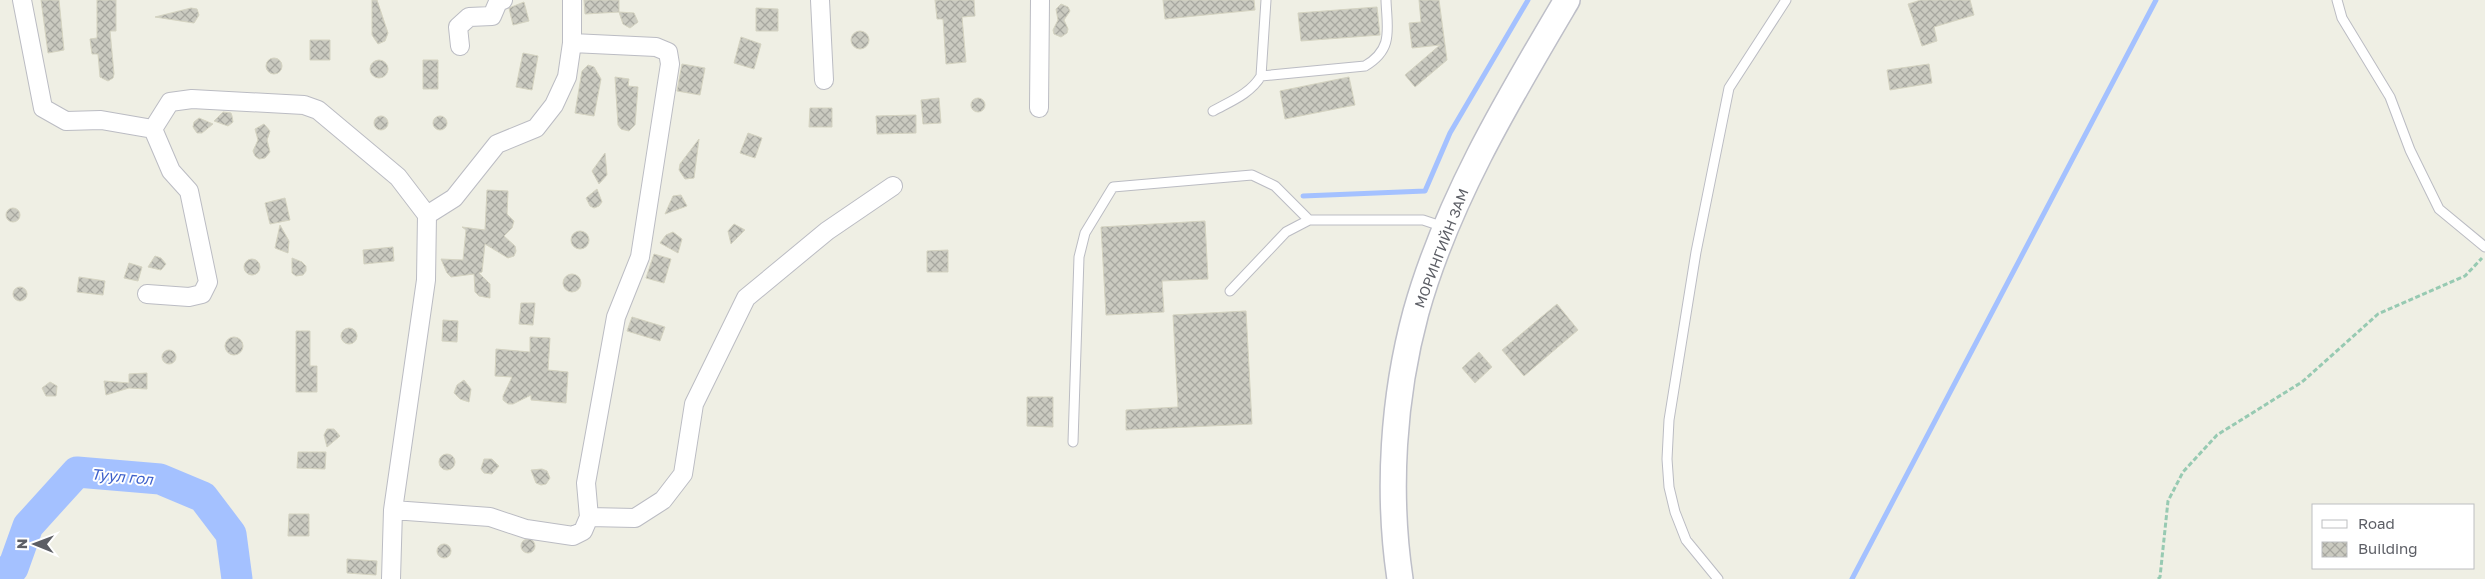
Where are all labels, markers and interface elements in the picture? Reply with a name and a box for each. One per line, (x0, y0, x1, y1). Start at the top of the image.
street label: МОРИНГИЙН ЗАМ (1410, 186, 1472, 310)
water label: Туул гол (90, 464, 155, 489)
legend (2312, 504, 2475, 569)
text: Road (2358, 514, 2395, 532)
north arrow (10, 519, 60, 569)
text: N (13, 538, 30, 549)
text: Building (2358, 539, 2418, 557)

